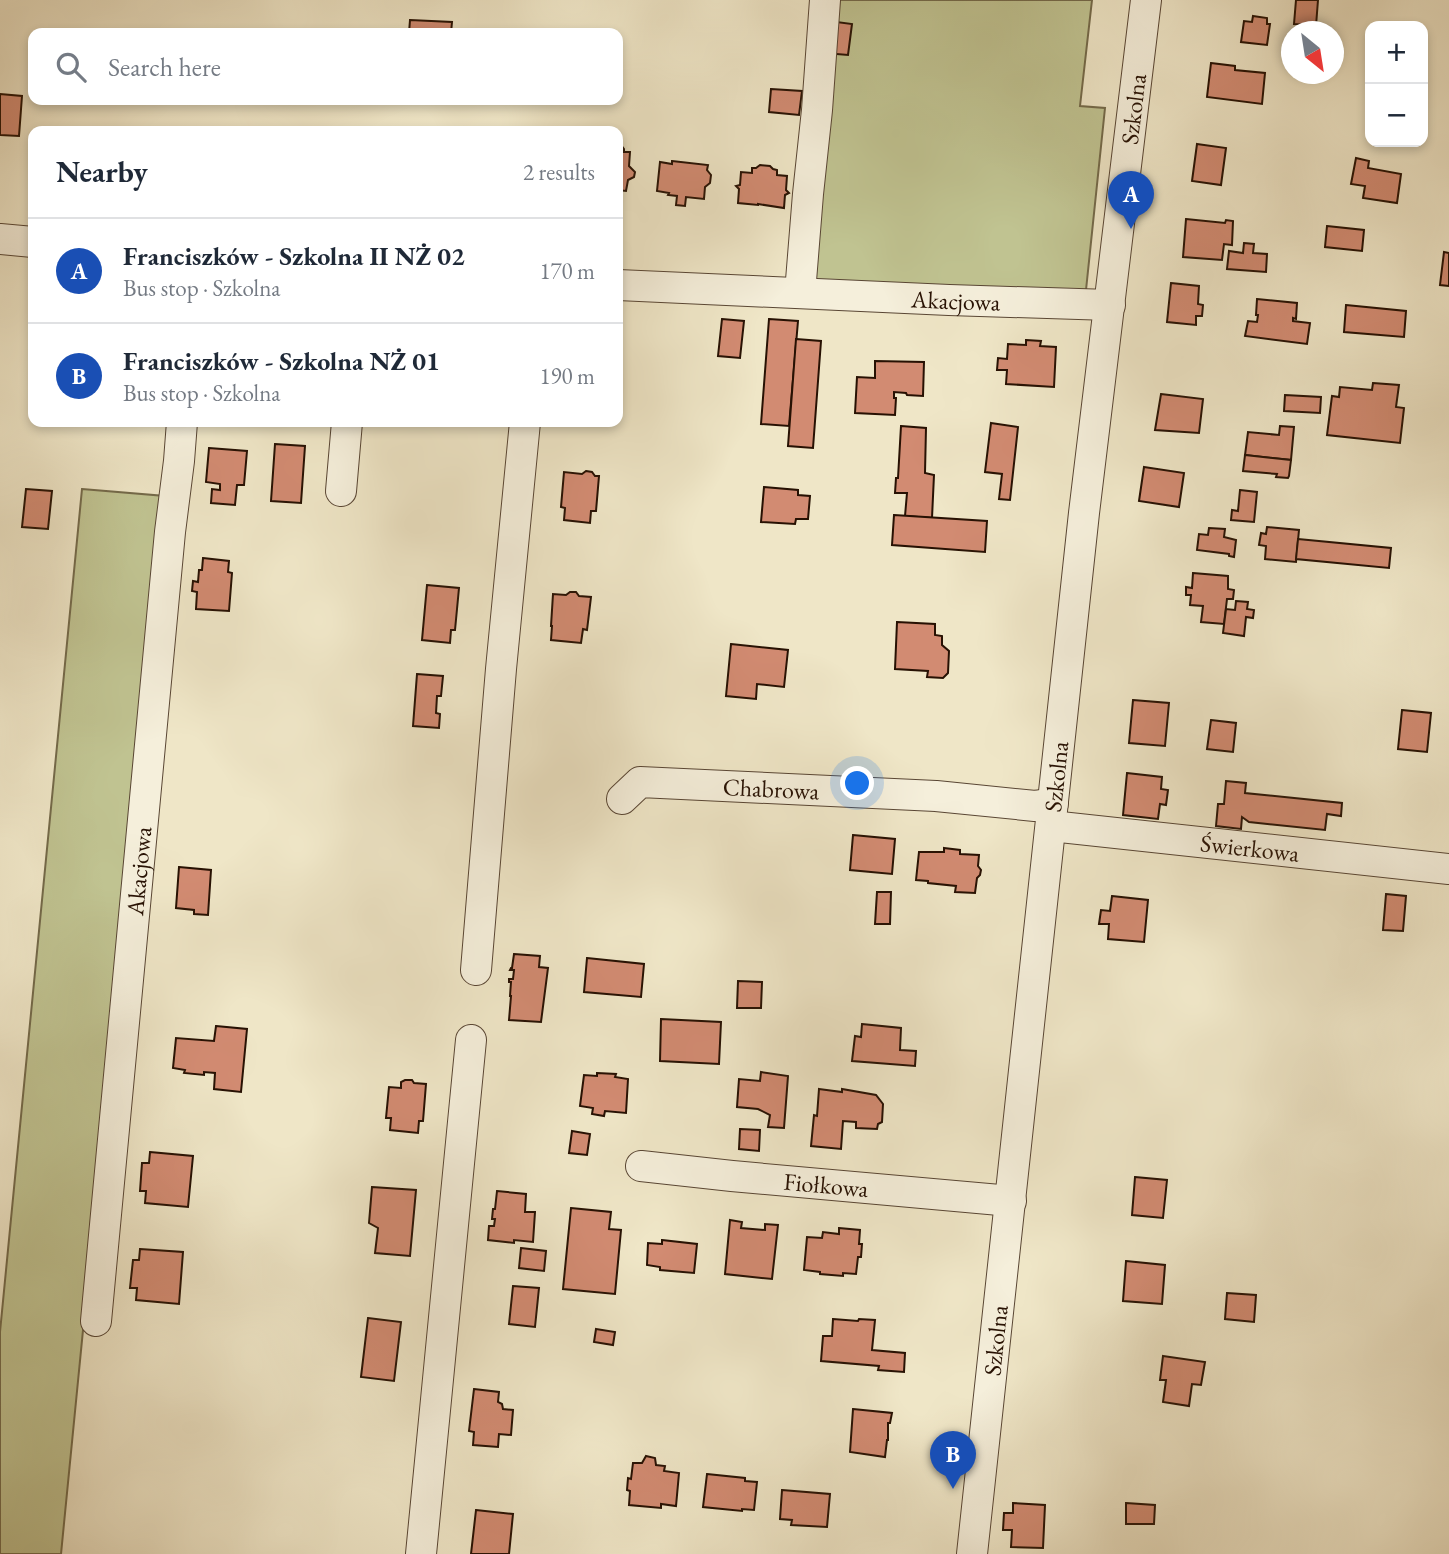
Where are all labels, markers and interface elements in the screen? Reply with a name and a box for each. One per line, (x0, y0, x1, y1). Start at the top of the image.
north arrow (1281, 21, 1344, 84)
map controls (1365, 21, 1428, 147)
button: + (1365, 21, 1428, 84)
search box (28, 28, 623, 105)
icon: search (52, 48, 90, 86)
text: Search here (108, 50, 221, 84)
street label: Szkolna (1113, 71, 1153, 146)
button: − (1365, 84, 1428, 147)
text: Nearby (56, 152, 148, 191)
text: 2 results (523, 157, 595, 187)
pin: A (1108, 171, 1154, 229)
text: Franciszków - Szkolna II NŻ 02 (123, 239, 465, 273)
text: A (71, 256, 87, 286)
text: 170 m (539, 256, 595, 286)
text: Bus stop · Szkolna (123, 273, 280, 303)
street label: Akacjowa (909, 283, 1001, 317)
text: Franciszków - Szkolna NŻ 01 (123, 344, 440, 378)
text: B (72, 361, 86, 391)
text: 190 m (539, 361, 595, 391)
text: Bus stop · Szkolna (123, 378, 280, 408)
street label: Szkolna (1036, 739, 1075, 813)
your location (840, 766, 874, 800)
street label: Chabrowa (722, 770, 820, 806)
street label: Akacjowa (119, 825, 158, 918)
street label: Świerkowa (1199, 827, 1301, 868)
street label: Fiołkowa (782, 1165, 870, 1204)
street label: Szkolna (976, 1303, 1014, 1377)
pin: B (930, 1431, 976, 1489)

